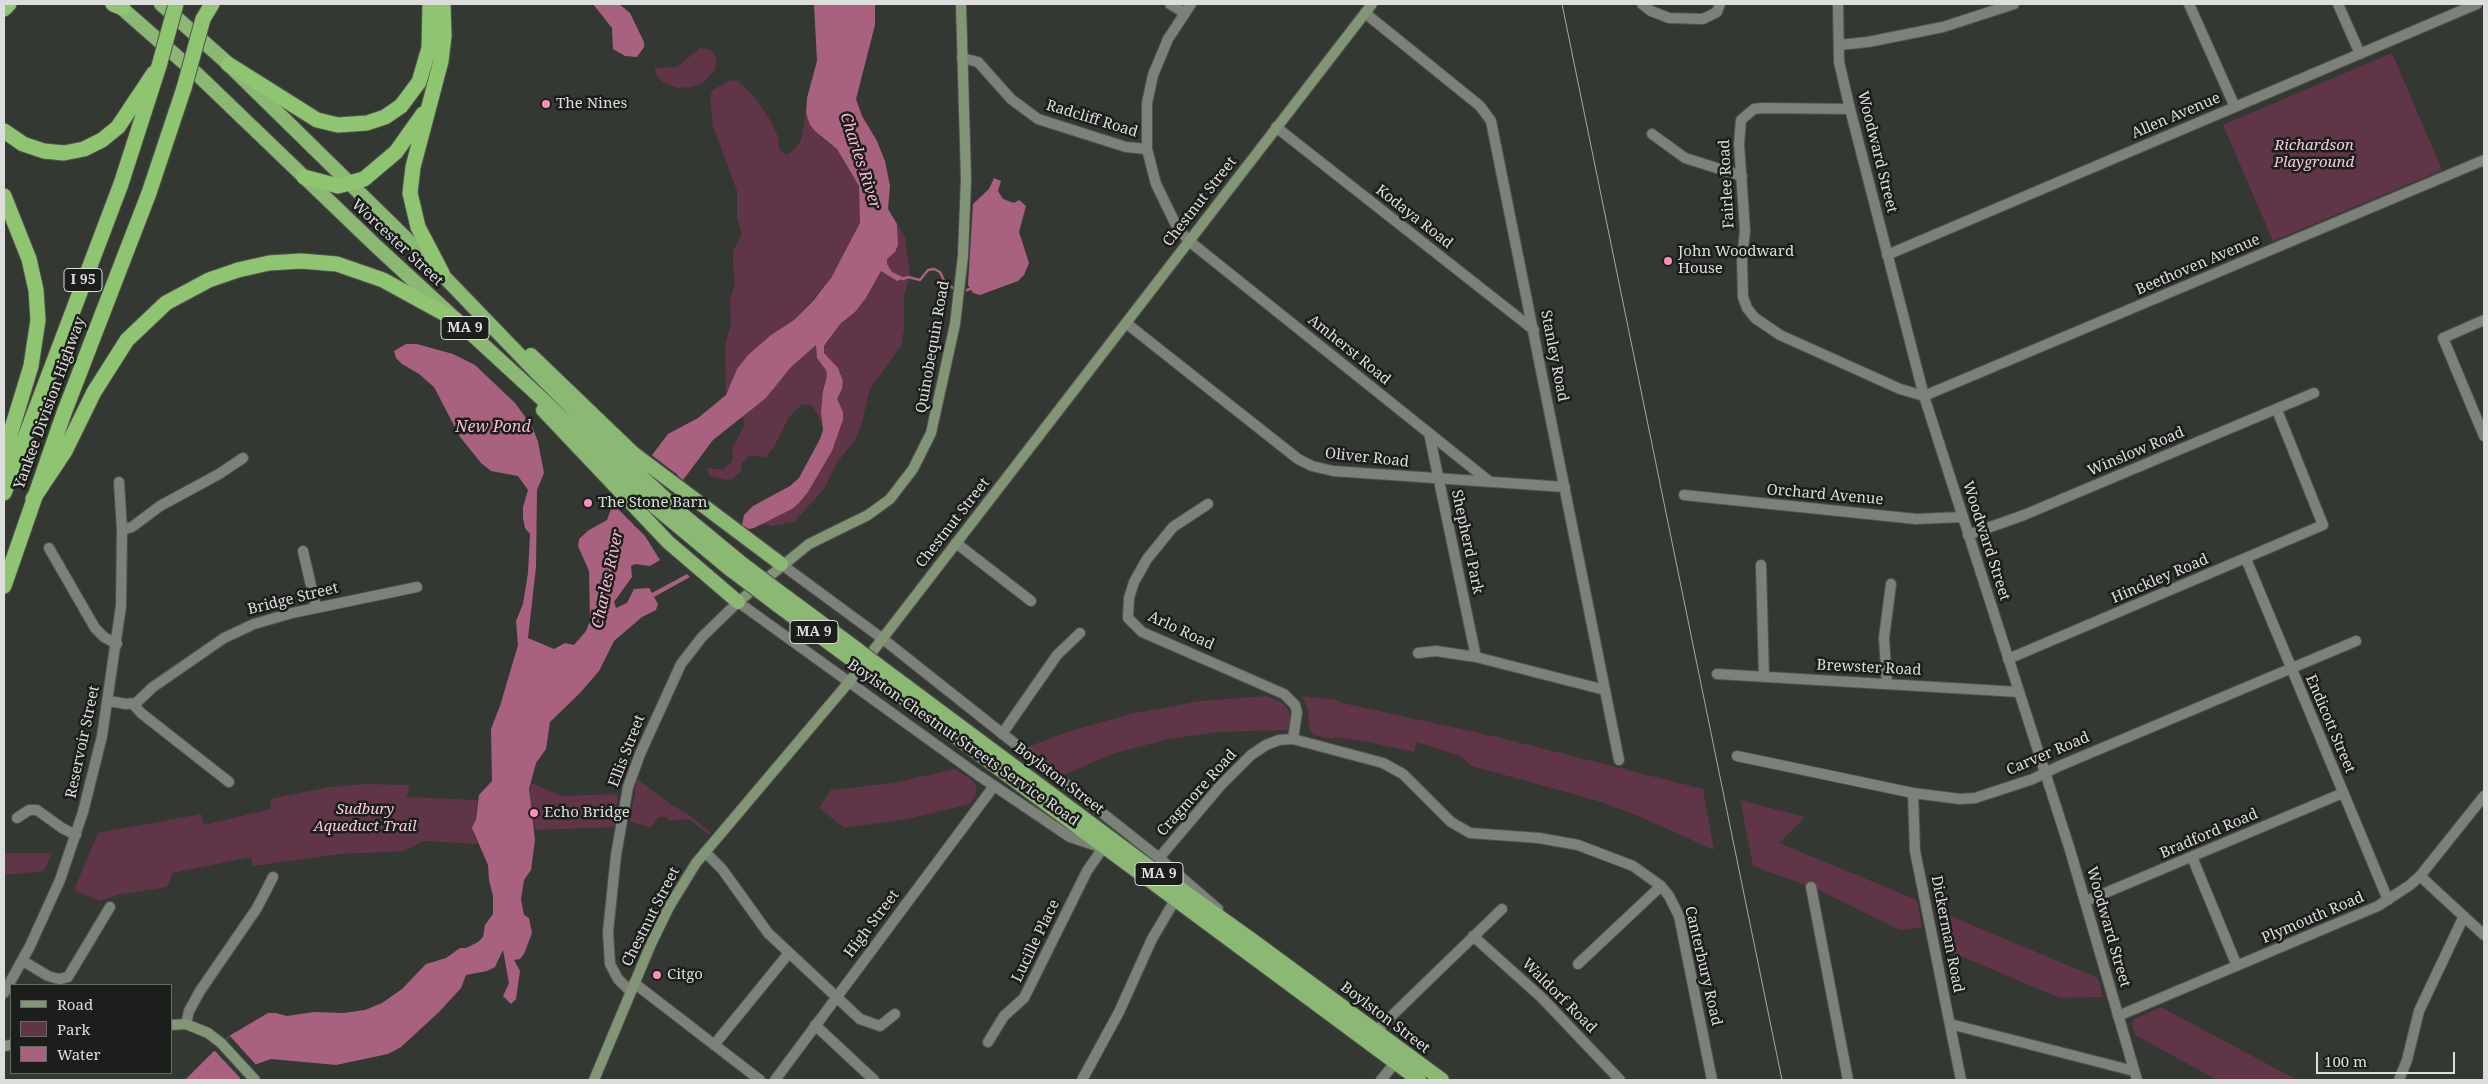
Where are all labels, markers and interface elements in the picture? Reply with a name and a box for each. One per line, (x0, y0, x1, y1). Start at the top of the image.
street label: Woodward Street (1853, 89, 1901, 215)
street label: Allen Avenue (2129, 89, 2223, 143)
place label: The Nines (556, 95, 627, 113)
street label: Radcliff Road (1044, 97, 1140, 141)
marker: The Nines (540, 98, 552, 110)
water label: Charles River (835, 110, 885, 212)
park label: Richardson Playground (2274, 137, 2354, 172)
street label: Fairlee Road (1716, 139, 1738, 229)
street label: Chestnut Street (1159, 154, 1241, 250)
street label: Kodaya Road (1372, 181, 1456, 253)
street label: Worcester Street (347, 196, 447, 290)
street label: Beethoven Avenue (2133, 231, 2263, 299)
place label: John Woodward House (1678, 243, 1794, 278)
marker: John Woodward House (1662, 255, 1674, 267)
road number: I 95 (64, 268, 102, 292)
street label: Quinobequin Road (912, 279, 954, 415)
street label: Stanley Road (1536, 309, 1572, 403)
street label: Amherst Road (1304, 311, 1394, 389)
street label: Yankee Division Highway (10, 314, 90, 492)
road number: MA 9 (441, 316, 489, 339)
water label: New Pond (455, 417, 531, 437)
street label: Winslow Road (2085, 424, 2187, 480)
street label: Oliver Road (1324, 445, 1410, 471)
street label: Chestnut Street (912, 475, 994, 571)
street label: Woodward Street (1958, 479, 2014, 603)
street label: Orchard Avenue (1766, 481, 1884, 509)
street label: Shepherd Park (1447, 488, 1487, 596)
place label: The Stone Barn (598, 494, 707, 512)
marker: The Stone Barn (582, 497, 594, 509)
water label: Charles River (588, 528, 628, 630)
street label: Hinckley Road (2109, 550, 2211, 608)
street label: Bridge Street (246, 579, 340, 619)
street label: Arlo Road (1145, 608, 1217, 654)
road number: MA 9 (790, 620, 838, 644)
street label: Boylston-Chestnut Streets Service Road (844, 656, 1082, 830)
street label: Brewster Road (1816, 656, 1922, 680)
street label: Endicott Street (2301, 672, 2359, 776)
street label: Reservoir Street (62, 684, 104, 800)
street label: Ellis Street (605, 712, 649, 790)
street label: Carver Road (2004, 728, 2092, 780)
street label: Boylston Street (1011, 739, 1107, 819)
street label: Cragmore Road (1153, 746, 1241, 840)
park label: Sudbury Aqueduct Trail (313, 801, 417, 836)
place label: Echo Bridge (544, 804, 630, 822)
street label: Bradford Road (2157, 805, 2261, 863)
marker: Echo Bridge (528, 807, 540, 819)
road number: MA 9 (1135, 862, 1183, 886)
street label: Chestnut Street (618, 864, 684, 970)
street label: Woodward Street (2082, 865, 2134, 989)
street label: Dickerman Road (1927, 874, 1967, 994)
street label: High Street (841, 887, 903, 961)
street label: Plymouth Road (2259, 888, 2367, 948)
street label: Lucille Place (1008, 897, 1064, 985)
street label: Canterbury Road (1681, 905, 1725, 1027)
street label: Waldorf Road (1518, 955, 1600, 1037)
place label: Citgo (667, 966, 703, 984)
marker: Citgo (651, 969, 663, 981)
street label: Boylston Street (1337, 978, 1433, 1058)
legend (10, 984, 172, 1074)
text: Road (57, 994, 93, 1014)
text: Park (57, 1019, 90, 1039)
scale bar (2318, 1042, 2457, 1074)
text: Water (57, 1044, 100, 1064)
text: 100 m (2324, 1051, 2367, 1071)

